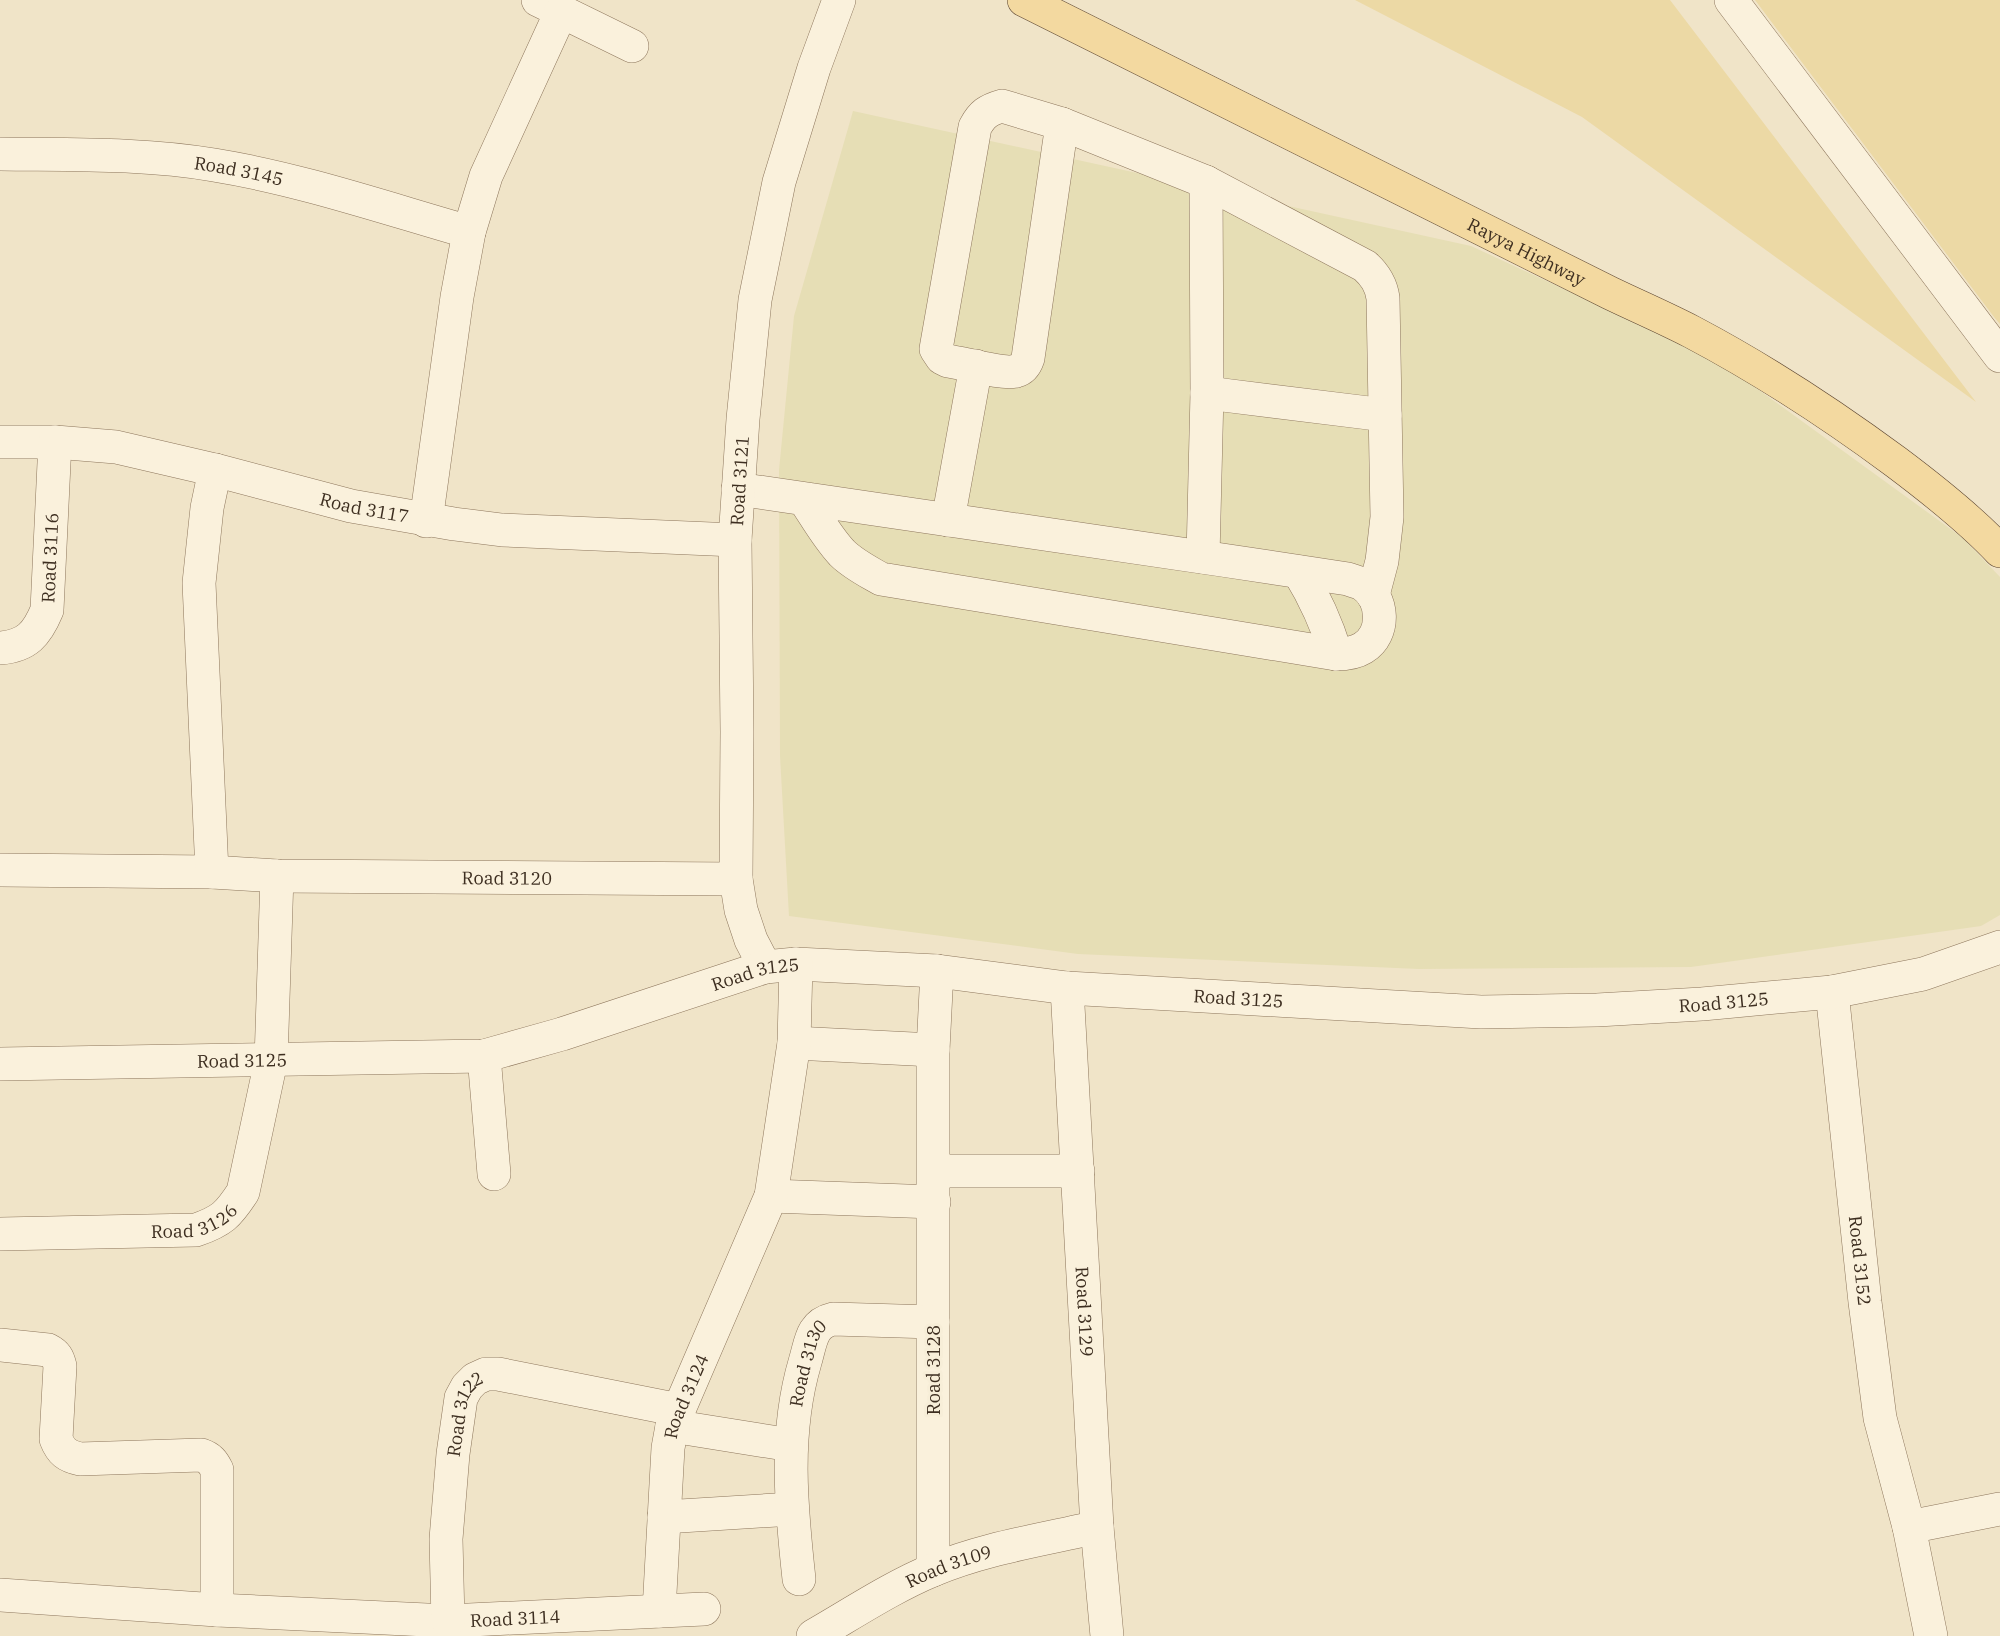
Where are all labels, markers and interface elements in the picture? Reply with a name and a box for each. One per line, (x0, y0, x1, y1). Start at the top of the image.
street label: Road 3145 (193, 151, 286, 190)
street label: Rayya Highway (1464, 212, 1590, 291)
street label: Road 3121 (724, 435, 753, 526)
street label: Road 3117 (317, 487, 411, 527)
street label: Road 3116 (36, 512, 63, 604)
street label: Road 3120 (462, 866, 552, 889)
street label: Road 3125 (708, 952, 800, 995)
street label: Road 3125 (1193, 984, 1284, 1012)
street label: Road 3125 (1678, 986, 1770, 1017)
street label: Road 3125 (197, 1048, 287, 1072)
street label: Road 3126 (151, 1199, 242, 1242)
street label: Road 3152 (1844, 1214, 1877, 1307)
street label: Road 3129 (1071, 1266, 1099, 1357)
street label: Road 3130 (784, 1314, 831, 1409)
street label: Road 3128 (922, 1325, 945, 1415)
street label: Road 3124 (658, 1350, 713, 1441)
street label: Road 3122 (441, 1365, 487, 1458)
street label: Road 3109 (901, 1540, 994, 1593)
street label: Road 3114 (469, 1604, 561, 1631)

